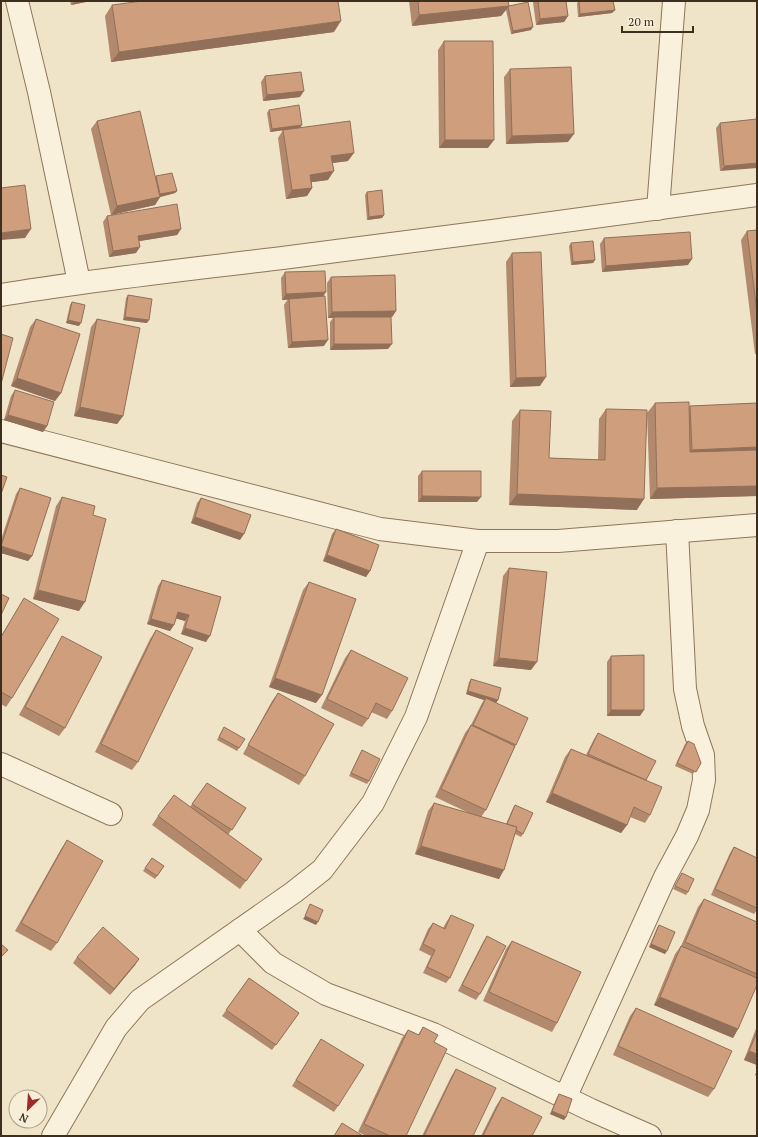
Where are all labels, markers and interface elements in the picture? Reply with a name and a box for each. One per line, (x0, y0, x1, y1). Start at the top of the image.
scale bar (622, 8, 693, 34)
text: 20 m (628, 14, 655, 29)
north arrow (8, 1089, 48, 1129)
text: N (16, 1110, 31, 1126)

